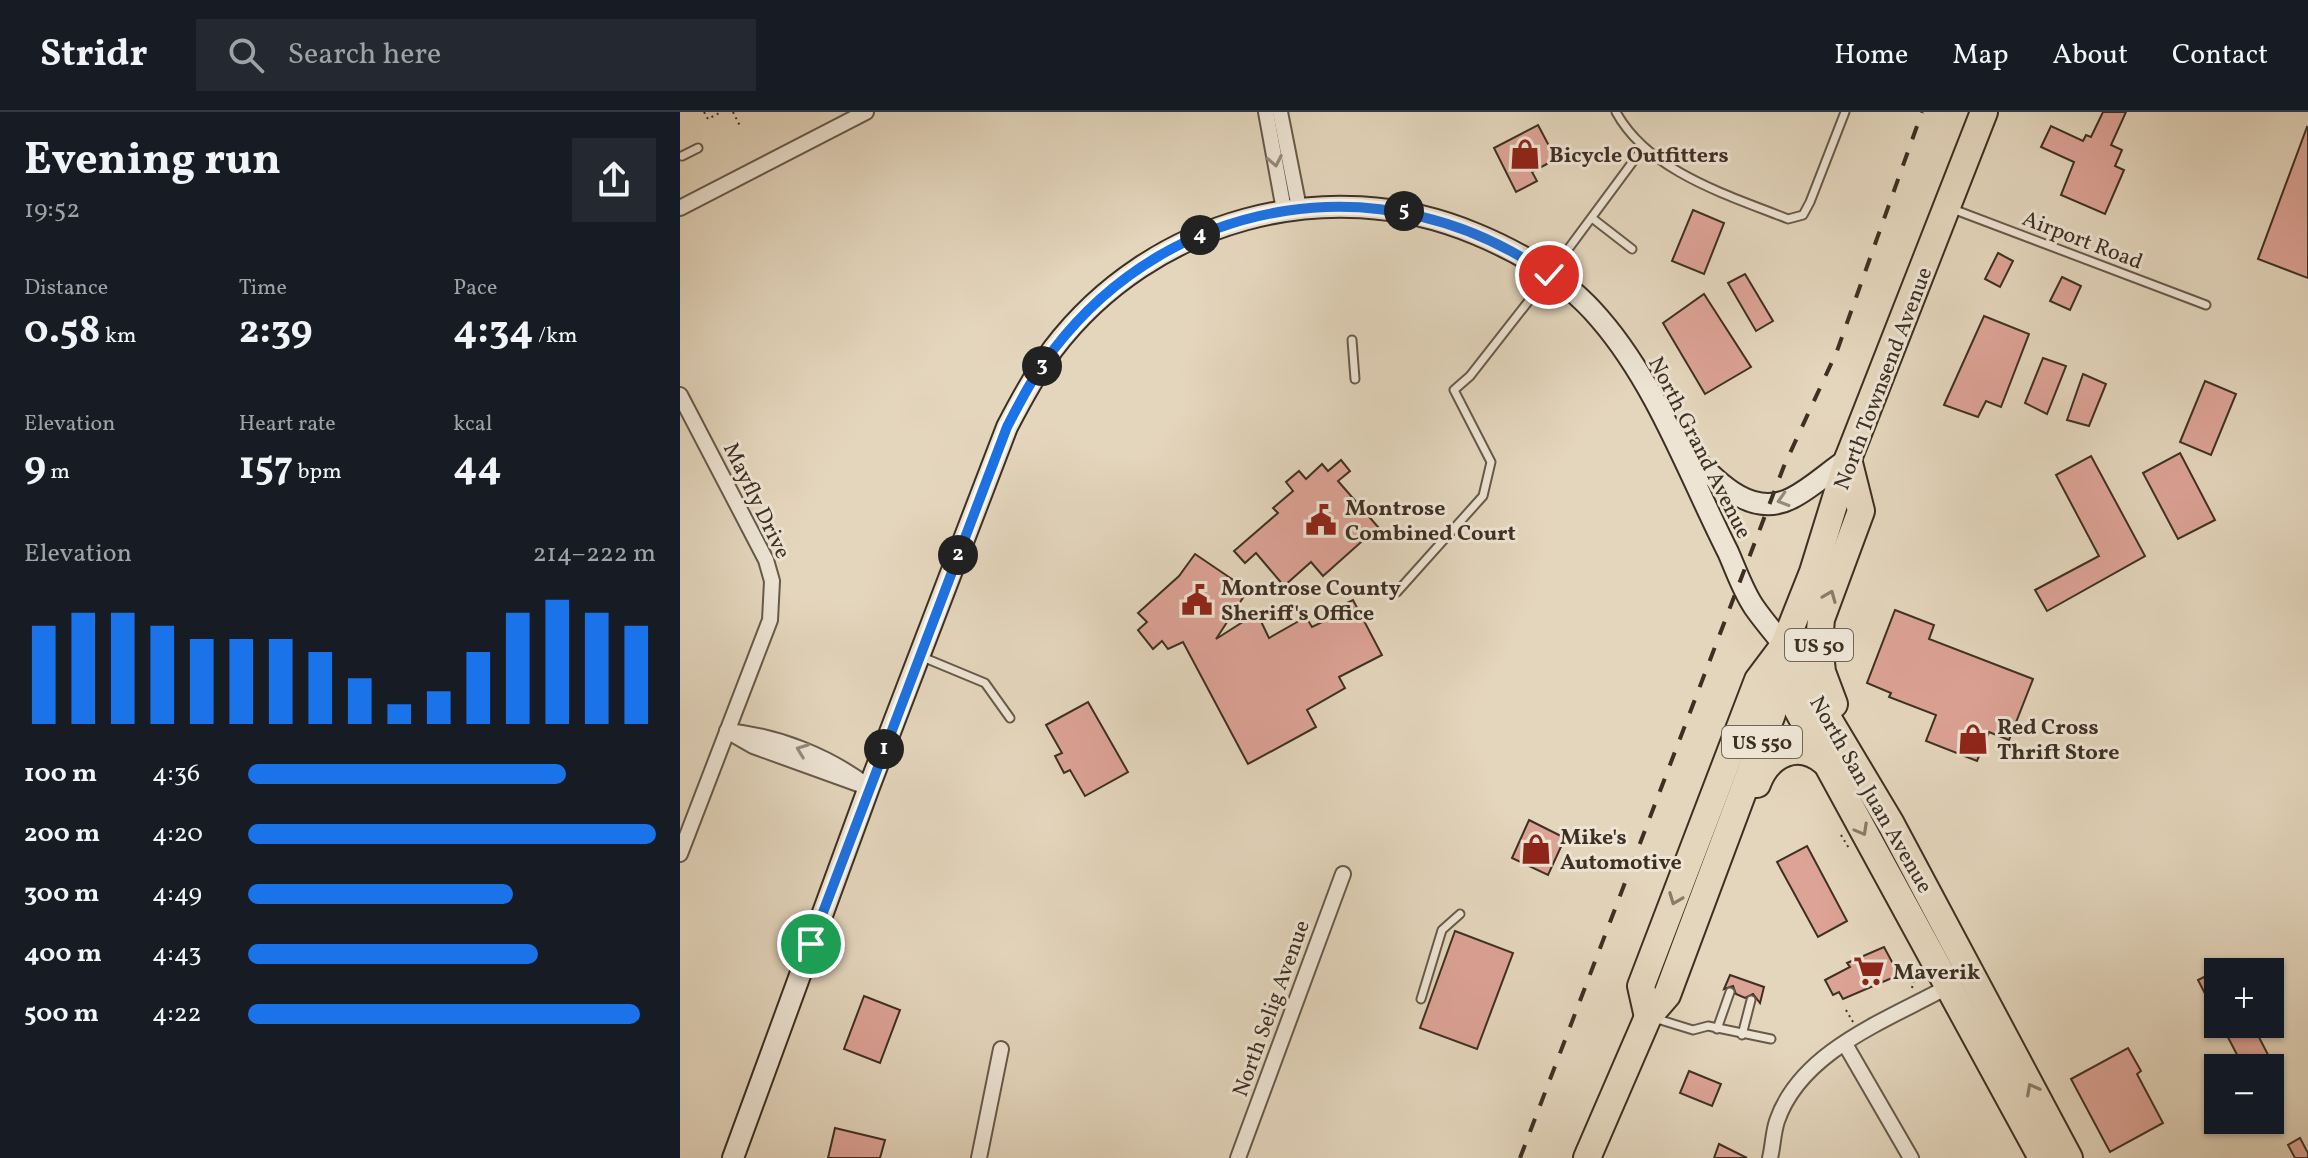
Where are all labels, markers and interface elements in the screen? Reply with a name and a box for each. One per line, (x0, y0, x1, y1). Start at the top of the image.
search box (196, 19, 756, 91)
text: Stridr (40, 29, 148, 82)
icon: search (224, 33, 268, 77)
text: Search here (288, 34, 441, 76)
text: Home (1834, 36, 1908, 75)
text: Map (1952, 36, 2008, 75)
text: About (2052, 36, 2128, 75)
text: Contact (2172, 36, 2268, 75)
text: Evening run (24, 131, 281, 192)
shop icon: Bicycle Outfitters (1508, 137, 1542, 171)
button: share (572, 138, 656, 222)
place label: Bicycle Outfitters (1549, 141, 1729, 172)
one-way arrow (1265, 154, 1282, 168)
pin: 5 (1384, 191, 1424, 231)
text: 19:52 (24, 192, 80, 228)
text: 5 (1399, 195, 1409, 226)
street label: Airport Road (2017, 204, 2147, 278)
pin: 4 (1180, 215, 1220, 255)
text: 4 (1193, 219, 1207, 250)
pin (1515, 241, 1583, 309)
icon: check (1527, 253, 1571, 297)
street label: North Townsend Avenue (1827, 263, 1941, 495)
text: Distance (24, 273, 108, 304)
text: Time (239, 273, 287, 304)
text: Pace (453, 273, 497, 304)
text: 0.58 (24, 304, 101, 360)
text: 2:39 (239, 304, 313, 360)
text: 4:34 (453, 304, 534, 360)
text: km (101, 321, 137, 352)
text: /km (534, 321, 577, 352)
pin: 3 (1022, 346, 1062, 386)
text: 3 (1036, 350, 1048, 381)
street label: North Grand Avenue (1639, 352, 1758, 545)
text: Elevation (24, 409, 115, 440)
text: Heart rate (239, 409, 336, 440)
text: kcal (453, 409, 492, 440)
street label: Mayfly Drive (714, 438, 797, 564)
text: 9 (24, 440, 46, 496)
text: 157 (239, 440, 293, 496)
text: 44 (453, 440, 502, 496)
text: m (46, 457, 70, 488)
text: bpm (293, 457, 342, 488)
one-way arrow (1776, 491, 1790, 507)
place label: Montrose Combined Court (1345, 494, 1516, 550)
public building icon: Montrose Combined Court (1304, 503, 1338, 537)
pin: 2 (938, 535, 978, 575)
text: Elevation (24, 536, 132, 572)
text: 214–222 m (533, 536, 656, 572)
text: 2 (952, 539, 964, 570)
place label: Montrose County Sheriff's Office (1221, 574, 1402, 630)
public building icon: Montrose County Sheriff's Office (1180, 583, 1214, 617)
one-way arrow (1821, 590, 1837, 604)
road number: US 50 (1785, 629, 1853, 661)
street label: North San Juan Avenue (1801, 691, 1939, 900)
place label: Red Cross Thrift Store (1997, 713, 2119, 769)
shop icon: Red Cross Thrift Store (1956, 722, 1990, 756)
road number: US 550 (1722, 726, 1802, 758)
pin: 1 (864, 729, 904, 769)
text: 1 (880, 733, 888, 764)
one-way arrow (796, 743, 810, 760)
text: 100 m (24, 756, 97, 792)
text: 4:36 (152, 756, 200, 792)
text: 200 m (24, 816, 100, 852)
text: 4:20 (152, 816, 203, 852)
one-way arrow (1853, 822, 1868, 836)
place label: Mike's Automotive (1560, 823, 1682, 879)
shop icon: Mike's Automotive (1519, 832, 1553, 866)
text: 300 m (24, 876, 100, 912)
text: 4:49 (152, 876, 202, 912)
one-way arrow (1668, 891, 1684, 905)
pin (777, 910, 845, 978)
street label: North Selig Avenue (1226, 916, 1319, 1101)
icon: arrive (789, 922, 833, 966)
text: 400 m (24, 936, 102, 972)
text: 4:43 (152, 936, 201, 972)
supermarket icon: Maverik (1852, 954, 1886, 988)
place label: Maverik (1893, 958, 1980, 989)
map controls (2204, 958, 2284, 1134)
button: + (2204, 958, 2284, 1038)
text: 500 m (24, 996, 99, 1032)
text: 4:22 (152, 996, 202, 1032)
button: − (2204, 1054, 2284, 1134)
one-way arrow (2027, 1083, 2042, 1097)

